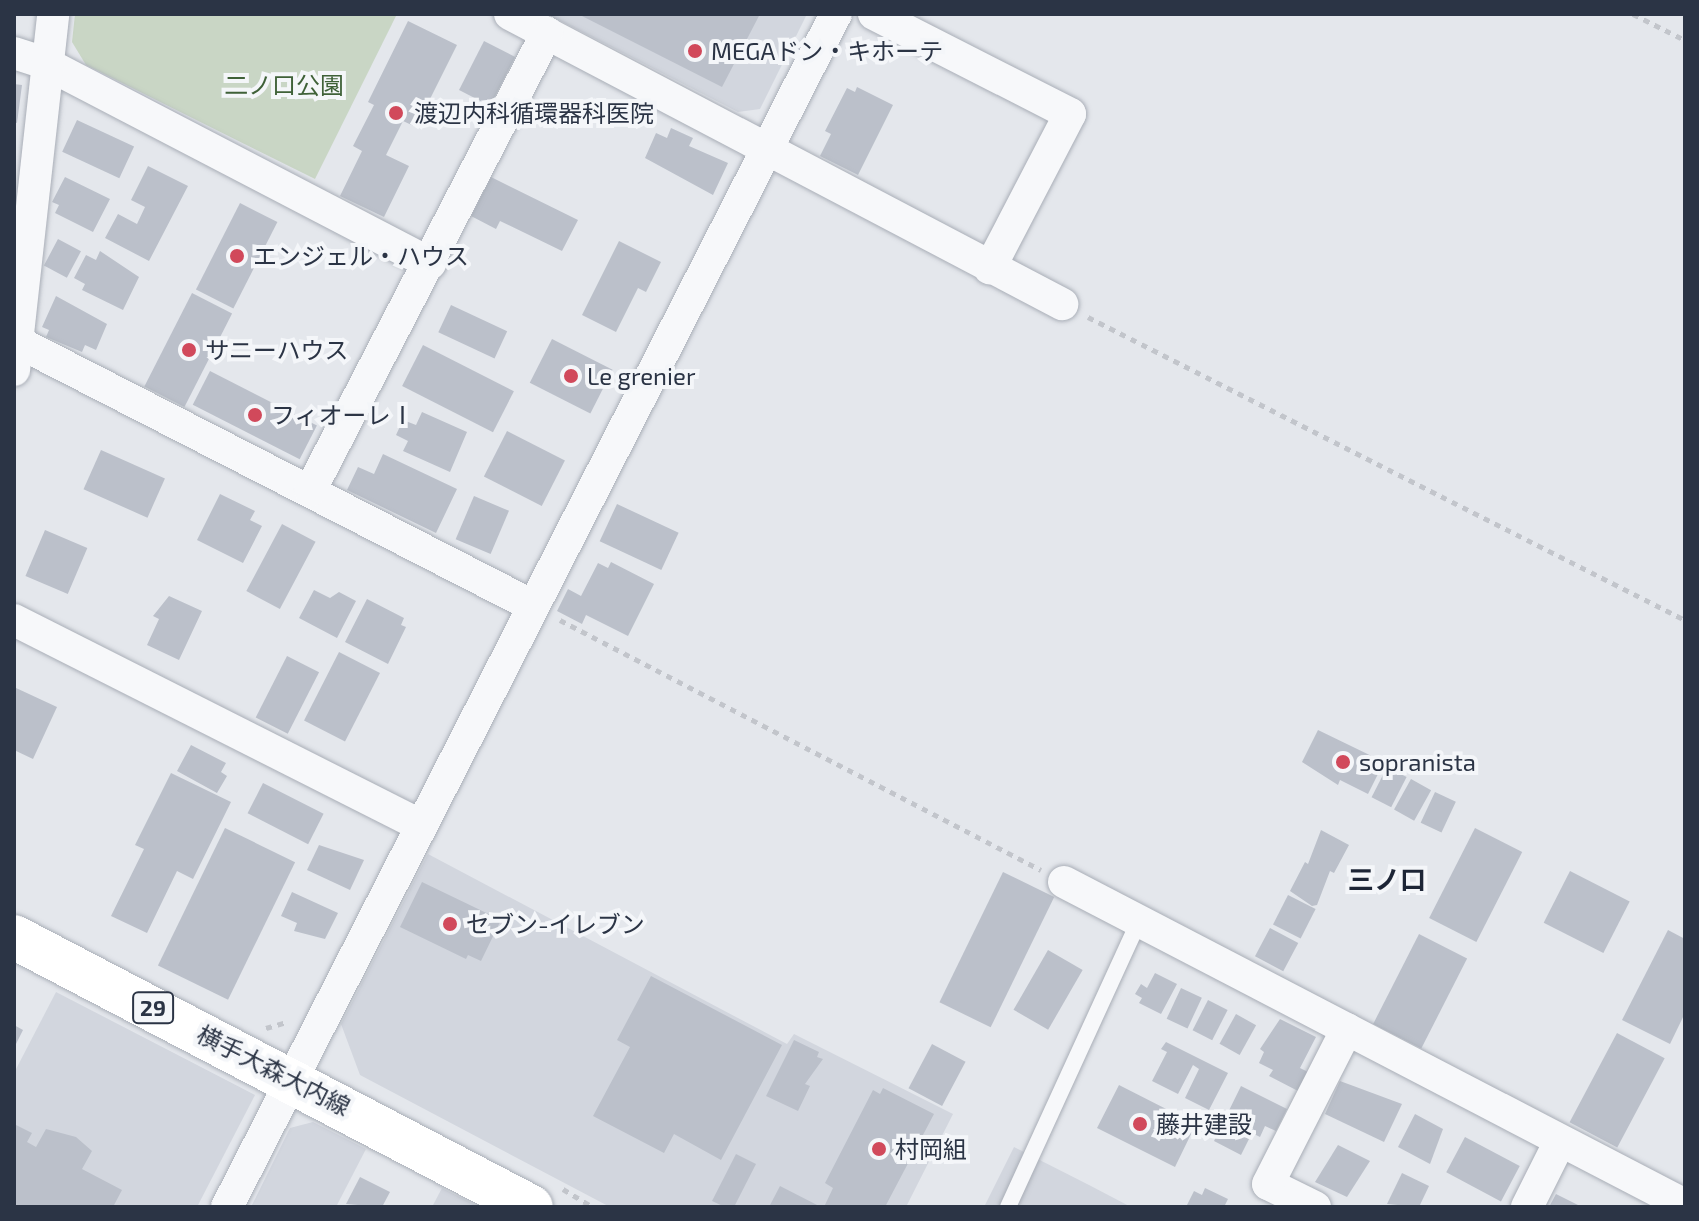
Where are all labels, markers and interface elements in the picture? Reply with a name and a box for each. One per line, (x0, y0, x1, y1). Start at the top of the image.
place label: MEGAドン・キホーテ (711, 37, 943, 65)
marker: MEGAドン・キホーテ (686, 42, 704, 60)
park label: 二ノ口公園 (224, 71, 344, 99)
place label: 渡辺内科循環器科医院 (414, 99, 654, 127)
marker: 渡辺内科循環器科医院 (385, 102, 407, 124)
place label: エンジェル・ハウス (253, 242, 469, 270)
marker: エンジェル・ハウス (228, 247, 246, 265)
place label: サニーハウス (205, 336, 349, 364)
marker: サニーハウス (180, 341, 198, 359)
place label: Le grenier (587, 362, 696, 390)
marker: Le grenier (562, 367, 580, 385)
place label: フィオーレⅠ (271, 401, 415, 429)
marker: フィオーレⅠ (246, 406, 264, 424)
place label: sopranista (1359, 748, 1476, 776)
marker: sopranista (1334, 753, 1352, 771)
district label: 三ノ口 (1348, 863, 1426, 895)
place label: セブン-イレブン (466, 910, 645, 938)
marker: セブン-イレブン (441, 915, 459, 933)
road number: 29 (131, 990, 175, 1026)
street label: 横手大森大内線 (193, 1019, 355, 1121)
place label: 藤井建設 (1156, 1110, 1252, 1138)
marker: 藤井建設 (1131, 1115, 1149, 1133)
place label: 村岡組 (895, 1135, 967, 1163)
marker: 村岡組 (870, 1140, 888, 1158)

